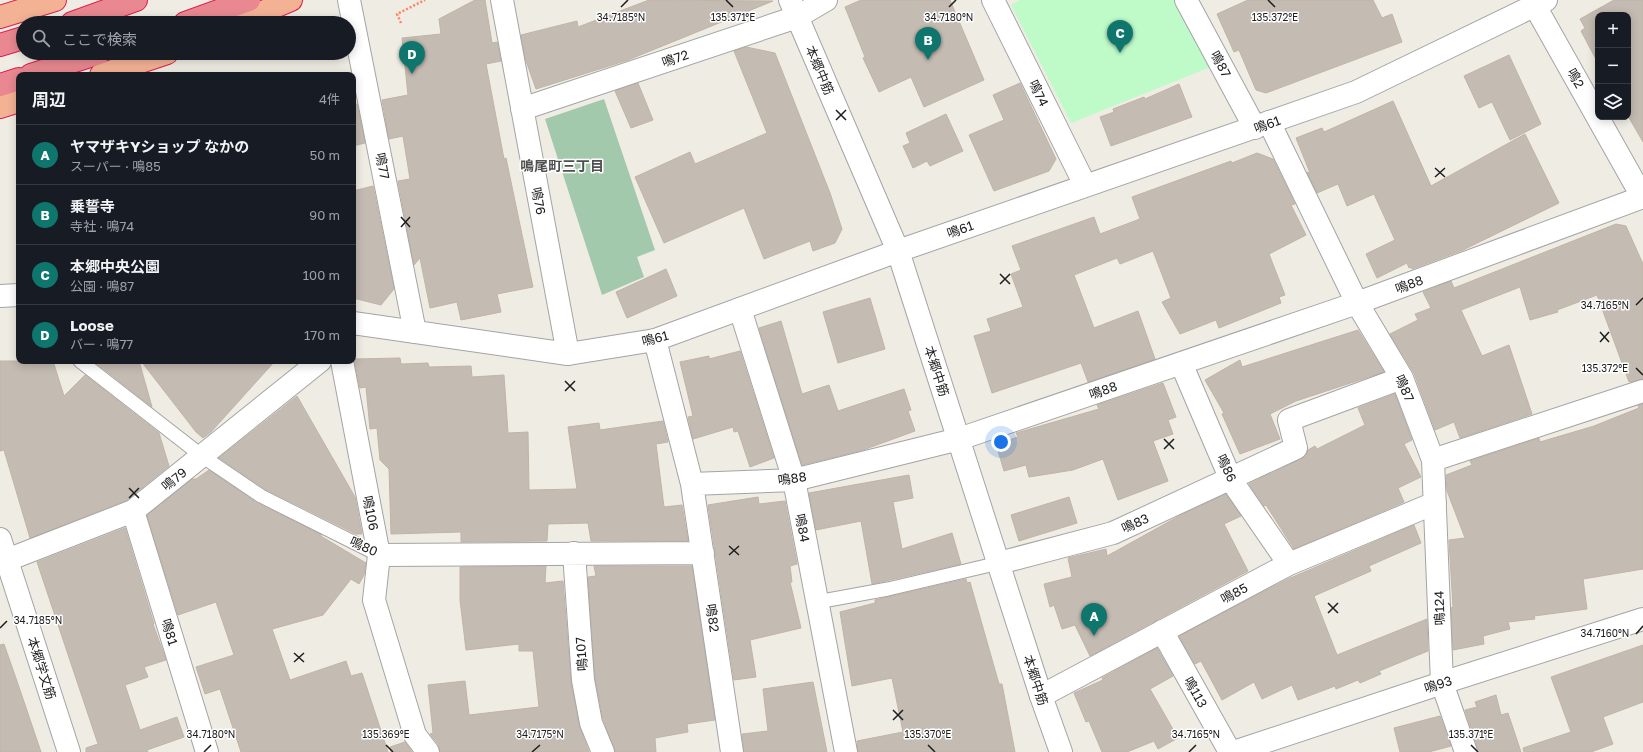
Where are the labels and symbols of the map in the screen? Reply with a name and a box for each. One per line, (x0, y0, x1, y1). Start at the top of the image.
text: 34.7185°N (597, 11, 645, 23)
text: 135.371°E (711, 11, 755, 23)
text: 34.7180°N (925, 11, 973, 23)
text: 135.372°E (1252, 11, 1298, 23)
pin: C (1107, 20, 1133, 53)
pin: B (915, 27, 941, 60)
pin: D (399, 41, 425, 74)
street label: 本郷中筋 (802, 43, 838, 97)
street label: 鳴72 (659, 46, 691, 70)
street label: 鳴87 (1207, 48, 1235, 80)
street label: 鳴2 (1564, 65, 1588, 91)
street label: 鳴74 (1026, 77, 1052, 109)
street label: 鳴61 (1251, 112, 1283, 136)
street label: 鳴77 (373, 151, 393, 181)
district label: 鳴尾町三丁目 (520, 157, 604, 174)
street label: 鳴76 (528, 186, 550, 216)
street label: 鳴61 (945, 217, 975, 241)
street label: 鳴88 (1393, 272, 1425, 296)
text: 34.7165°N (1581, 299, 1629, 311)
street label: 鳴61 (640, 327, 670, 349)
street label: 本郷中筋 (921, 344, 953, 398)
text: 135.372°E (1582, 362, 1628, 374)
street label: 鳴87 (1392, 372, 1418, 404)
street label: 鳴88 (1087, 378, 1119, 402)
your location (991, 432, 1011, 452)
street label: 鳴86 (1214, 452, 1240, 485)
street label: 鳴79 (158, 464, 190, 494)
street label: 鳴88 (777, 468, 807, 488)
street label: 鳴106 (360, 494, 382, 532)
street label: 鳴83 (1119, 510, 1151, 536)
street label: 鳴84 (792, 512, 814, 544)
street label: 鳴80 (347, 533, 381, 559)
street label: 鳴85 (1218, 579, 1250, 607)
street label: 鳴124 (1430, 590, 1448, 626)
street label: 鳴82 (703, 603, 723, 633)
pin: A (1081, 603, 1107, 636)
text: 34.7185°N (14, 614, 62, 626)
street label: 鳴81 (158, 617, 182, 647)
text: 34.7160°N (1581, 627, 1629, 639)
street label: 本郷学文筋 (24, 635, 60, 701)
street label: 鳴107 (572, 636, 590, 672)
street label: 本郷中筋 (1020, 653, 1052, 707)
street label: 鳴93 (1422, 672, 1454, 696)
street label: 鳴113 (1181, 674, 1211, 710)
text: 34.7180°N (187, 728, 235, 740)
text: 135.369°E (362, 728, 410, 740)
text: 34.7175°N (516, 728, 564, 740)
text: 135.370°E (905, 728, 951, 740)
text: 34.7165°N (1172, 728, 1220, 740)
text: 135.371°E (1449, 728, 1493, 740)

